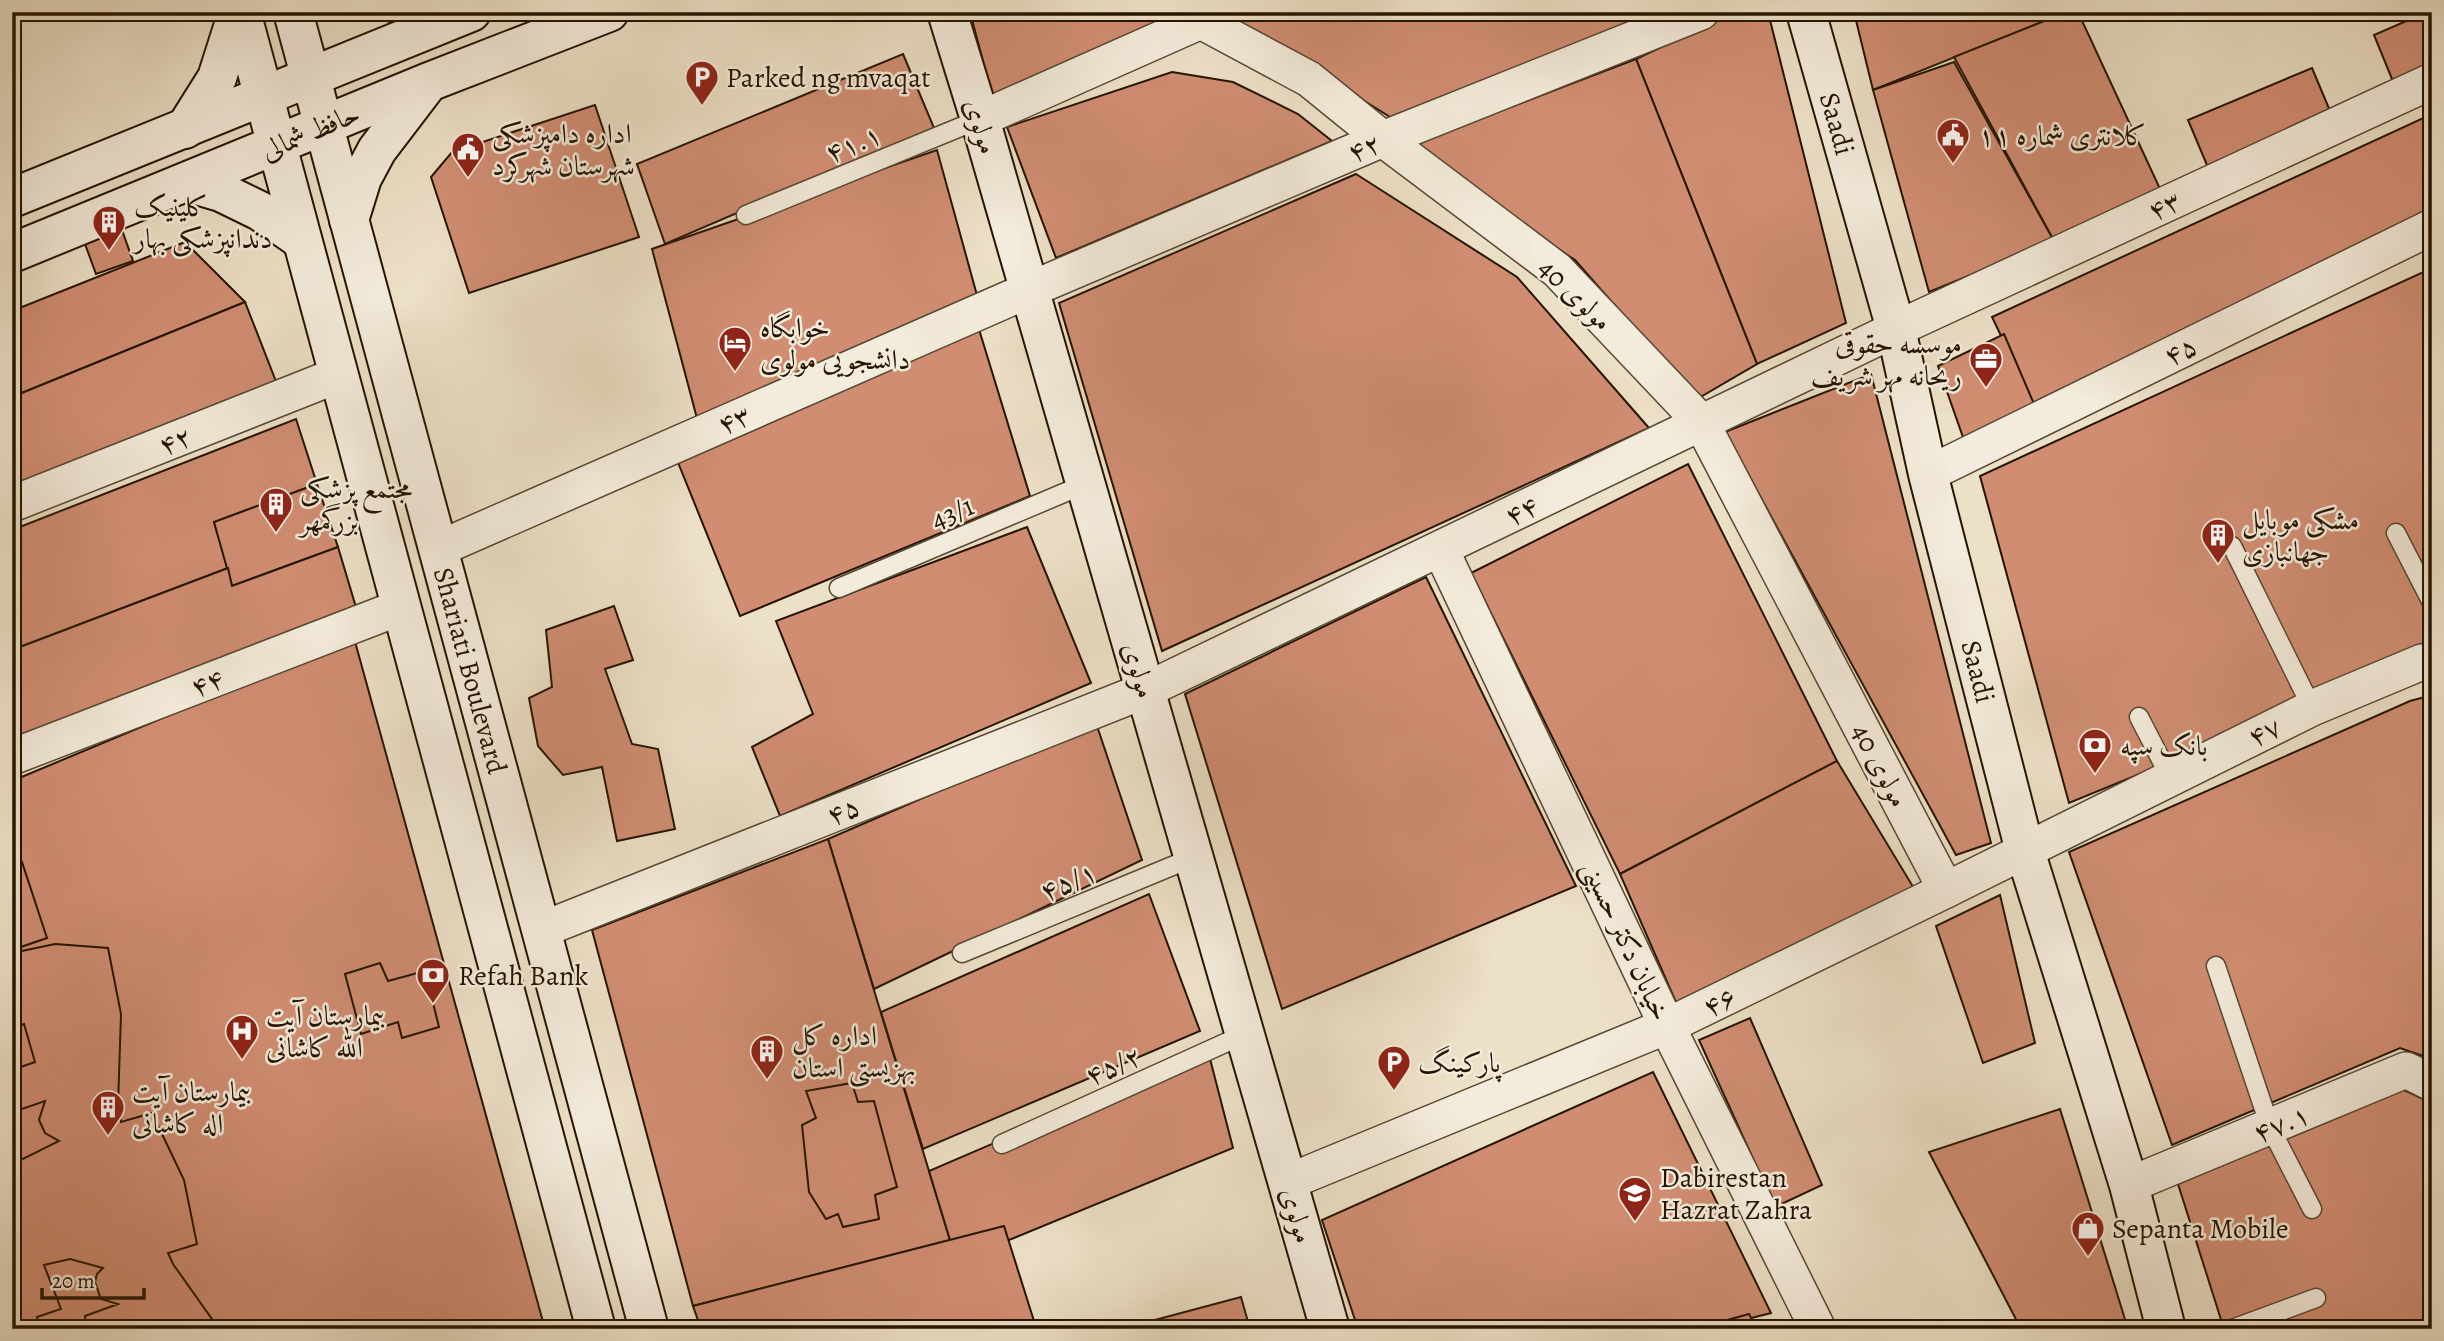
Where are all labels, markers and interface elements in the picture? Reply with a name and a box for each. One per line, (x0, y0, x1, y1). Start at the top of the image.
parking icon: Parked ng mvaqat (683, 58, 721, 107)
place label: Parked ng mvaqat (726, 59, 931, 97)
street label: Saadi (1810, 88, 1864, 160)
street label: حافظ شمالی (255, 94, 366, 170)
street label: مولوی (955, 94, 1007, 159)
place label: اداره دامپزشکی شهرستان شهرکرد (492, 115, 635, 185)
street label: ۴۱.۱ (820, 116, 887, 172)
public building icon: کلانتری شماره ۱۱ (1934, 116, 1972, 165)
place label: کلانتری شماره ۱۱ (1978, 117, 2146, 155)
street label: ۴۲ (1342, 124, 1387, 172)
public building icon: اداره دامپزشکی شهرستان شهرکرد (449, 130, 487, 179)
street label: ۴۳ (2142, 182, 2187, 230)
place label: کلینیک دندانپزشکی بهار (131, 188, 272, 258)
building icon: کلینیک دندانپزشکی بهار (90, 203, 128, 252)
street label: مولوی 40 (1530, 250, 1621, 340)
place label: خوابگاه دانشجویی مولوی (760, 309, 910, 379)
hotel icon: خوابگاه دانشجویی مولوی (716, 324, 754, 373)
place label: موسسه حقوقی ریحانه مهر شریف (1811, 325, 1962, 395)
street label: ۴۵ (2157, 327, 2203, 375)
office icon: موسسه حقوقی ریحانه مهر شریف (1967, 340, 2005, 389)
street label: ۴۳ (712, 396, 757, 444)
street label: ۴۲ (153, 417, 198, 465)
place label: مجتمع پزشکی بزرگمهر (297, 470, 412, 540)
building icon: مجتمع پزشکی بزرگمهر (257, 485, 295, 534)
street label: 43/1 (925, 487, 980, 539)
street label: ۴۴ (1498, 487, 1544, 535)
place label: مشکی موبایل جهانبازی (2242, 501, 2359, 571)
building icon: مشکی موبایل جهانبازی (2199, 516, 2237, 565)
street label: Shariati Boulevard (424, 563, 516, 779)
street label: Saadi (1952, 636, 2004, 707)
street label: مولوی (1113, 638, 1165, 703)
street label: ۴۴ (185, 659, 229, 707)
street label: ۴۷ (2241, 708, 2287, 756)
street label: مولوی 40 (1842, 717, 1918, 814)
bank icon: بانک سپه (2076, 726, 2114, 775)
place label: بانک سپه (2120, 727, 2208, 765)
street label: ۴۵ (821, 787, 866, 835)
street label: ۴۵/۱ (1034, 853, 1103, 911)
street label: خیابان دکتر حسینی (1571, 854, 1680, 1027)
bank icon: Refah Bank (414, 956, 452, 1005)
place label: Refah Bank (458, 957, 588, 995)
street label: ۴۶ (1696, 978, 1742, 1026)
place label: بیمارستان آیت الله کاشانی (266, 997, 385, 1067)
hospital icon: بیمارستان آیت الله کاشانی (223, 1012, 261, 1061)
place label: اداره کل بهزیستی استان (792, 1017, 916, 1088)
building icon: اداره کل بهزیستی استان (748, 1032, 786, 1081)
street label: ۴۵/۲ (1079, 1037, 1148, 1095)
parking icon: پارکینگ (1375, 1043, 1413, 1092)
place label: پارکینگ (1418, 1044, 1502, 1083)
place label: بیمارستان آیت اله کاشانی (132, 1073, 251, 1143)
building icon: بیمارستان آیت اله کاشانی (89, 1088, 127, 1137)
street label: ۴۷.۱ (2248, 1096, 2315, 1152)
place label: Dabirestan Hazrat Zahra (1660, 1159, 1812, 1229)
school or university icon: Dabirestan Hazrat Zahra (1616, 1174, 1654, 1223)
street label: مولوی (1271, 1183, 1323, 1248)
shop icon: Sepanta Mobile (2069, 1209, 2107, 1258)
place label: Sepanta Mobile (2112, 1210, 2288, 1248)
scale bar (42, 1257, 144, 1301)
text: 20 m (52, 1267, 95, 1295)

